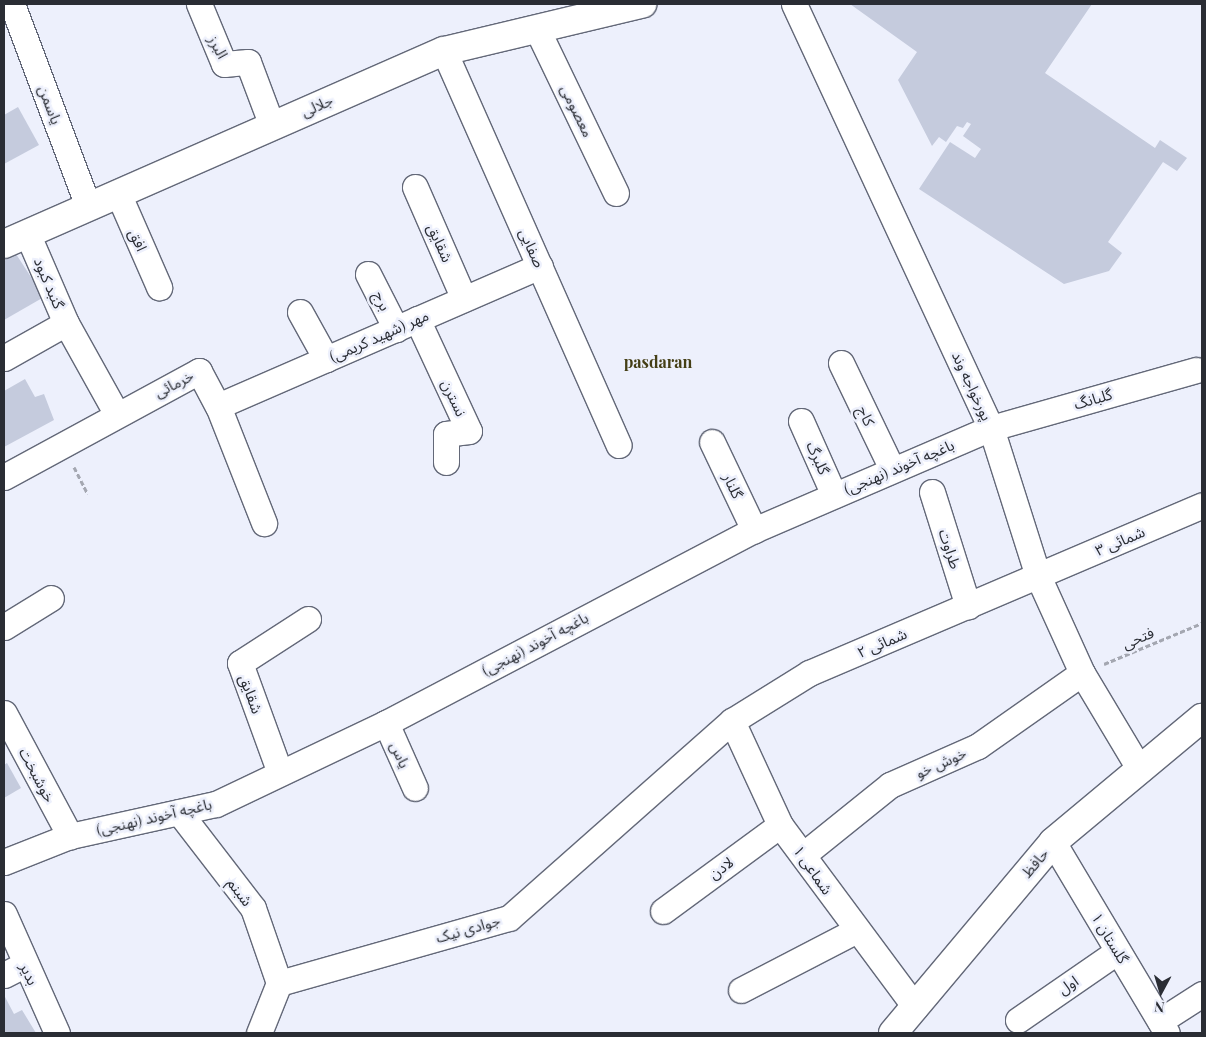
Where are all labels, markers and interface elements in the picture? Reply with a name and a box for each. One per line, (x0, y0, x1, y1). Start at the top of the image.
street label: البرز (204, 32, 232, 62)
street label: معصومی (557, 82, 597, 140)
street label: یاسمن (34, 83, 66, 127)
street label: جلالی (298, 91, 336, 121)
street label: شقایق (424, 221, 456, 265)
street label: افق (125, 226, 151, 254)
street label: صفایی (515, 226, 549, 270)
street label: گنبد کبود (30, 255, 68, 311)
street label: برج (370, 288, 394, 314)
street label: مهر (شهید کریمی) (327, 306, 431, 366)
street label: پورخواجه وند (948, 348, 996, 424)
district label: pasdaran (624, 352, 692, 372)
street label: خرمائی (151, 367, 197, 401)
street label: نسترن (438, 377, 470, 419)
street label: گلبانگ (1072, 385, 1114, 413)
street label: کاج (854, 403, 878, 429)
street label: باغچه آخوند (نهنجی) (841, 436, 957, 498)
street label: گلبرگ (803, 439, 833, 477)
street label: گلنار (719, 471, 747, 501)
street label: شمائی ۳ (1092, 523, 1148, 559)
street label: طراوت (935, 527, 965, 571)
street label: باغچه آخوند (نهنجی) (479, 608, 591, 680)
street label: فتحی (1119, 623, 1157, 653)
street label: شمائی ۲ (854, 625, 910, 661)
street label: شقایق (236, 672, 266, 716)
street label: یاس (386, 739, 414, 771)
street label: خوش خو (913, 744, 969, 782)
street label: خوشبخت (15, 745, 59, 805)
street label: باغچه آخوند (نهنجی) (95, 795, 213, 839)
street label: شماعی ۱ (790, 842, 836, 898)
street label: حافظ (1018, 845, 1052, 881)
street label: لادن (705, 853, 737, 883)
street label: شبنم (224, 874, 256, 910)
street label: گلستان ۱ (1088, 909, 1132, 967)
street label: جوادی نیک (434, 911, 502, 947)
street label: بدیر (16, 960, 42, 988)
north arrow (1136, 967, 1186, 1017)
street label: اول (1054, 972, 1082, 998)
text: N (1153, 997, 1165, 1017)

